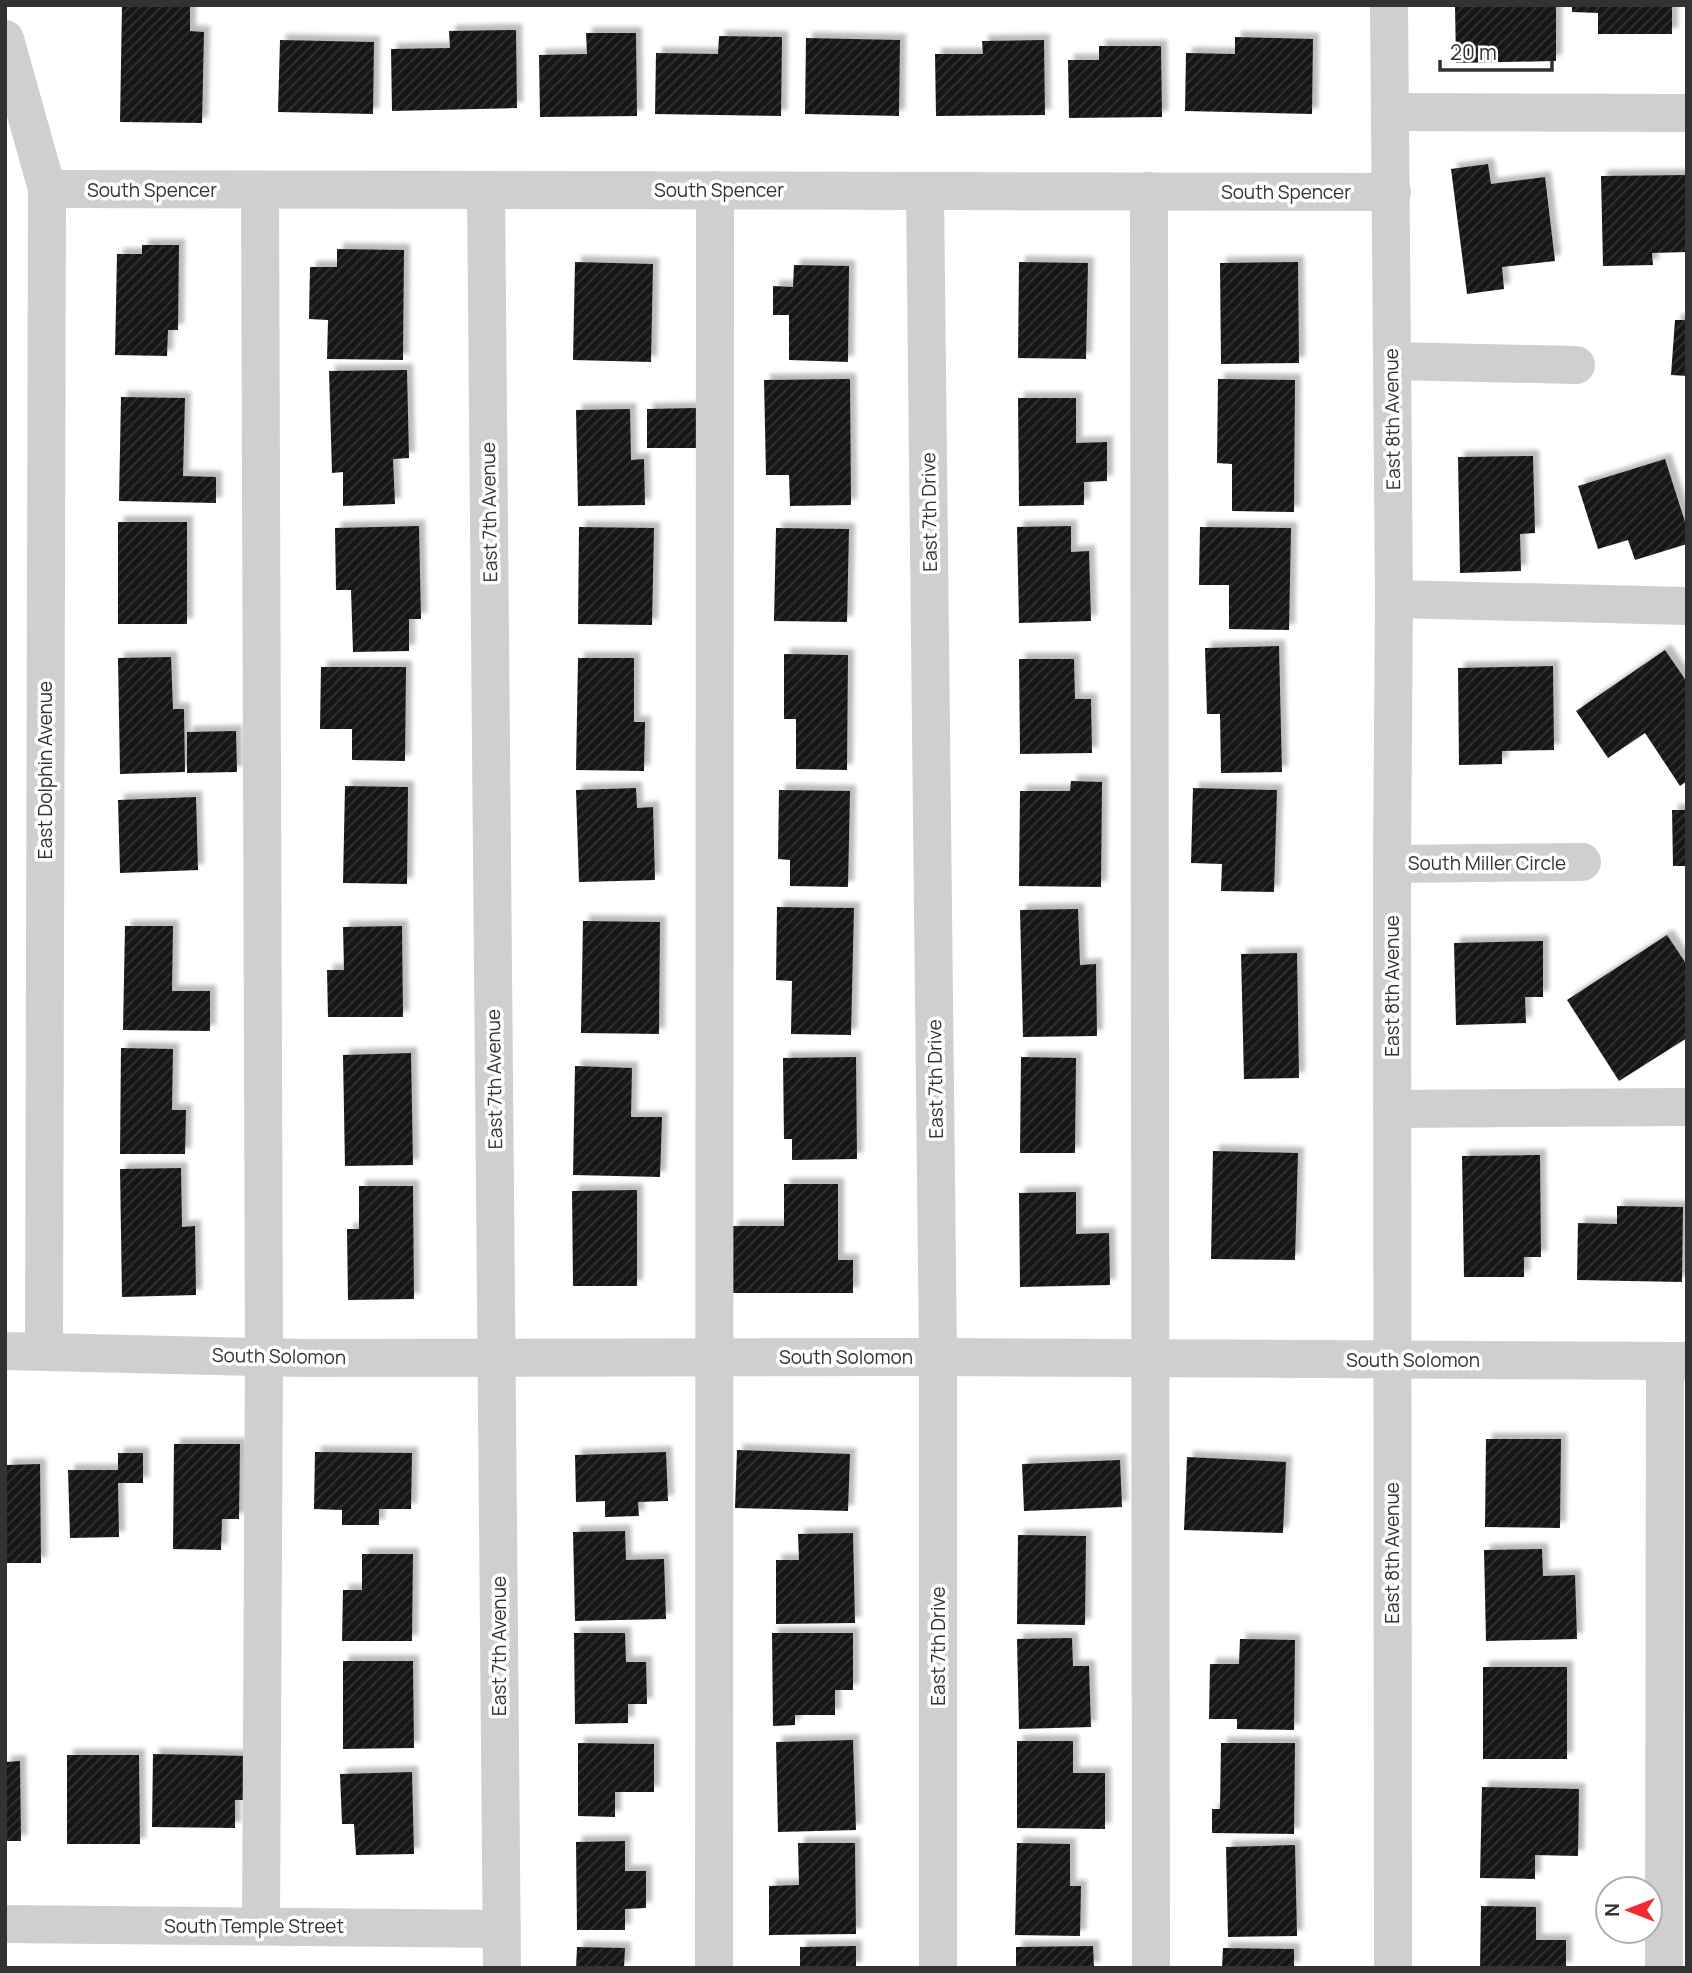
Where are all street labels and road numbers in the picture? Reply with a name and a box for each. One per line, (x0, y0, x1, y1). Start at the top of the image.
street label: South Spencer (87, 177, 217, 203)
street label: South Spencer (654, 177, 784, 203)
street label: South Spencer (1221, 179, 1351, 205)
street label: East 8th Avenue (1378, 348, 1406, 490)
street label: East 7th Avenue (475, 442, 503, 582)
street label: East 7th Drive (915, 452, 943, 572)
street label: East Dolphin Avenue (32, 681, 58, 859)
street label: South Miller Circle (1408, 850, 1566, 876)
street label: East 8th Avenue (1379, 915, 1405, 1057)
street label: East 7th Avenue (480, 1009, 508, 1149)
street label: East 7th Drive (921, 1019, 949, 1139)
street label: South Solomon (212, 1342, 346, 1370)
street label: South Solomon (779, 1344, 913, 1370)
street label: South Solomon (1346, 1347, 1480, 1373)
street label: East 8th Avenue (1379, 1482, 1405, 1624)
street label: East 7th Avenue (486, 1576, 512, 1716)
street label: East 7th Drive (925, 1586, 951, 1706)
street label: South Temple Street (164, 1913, 344, 1939)

